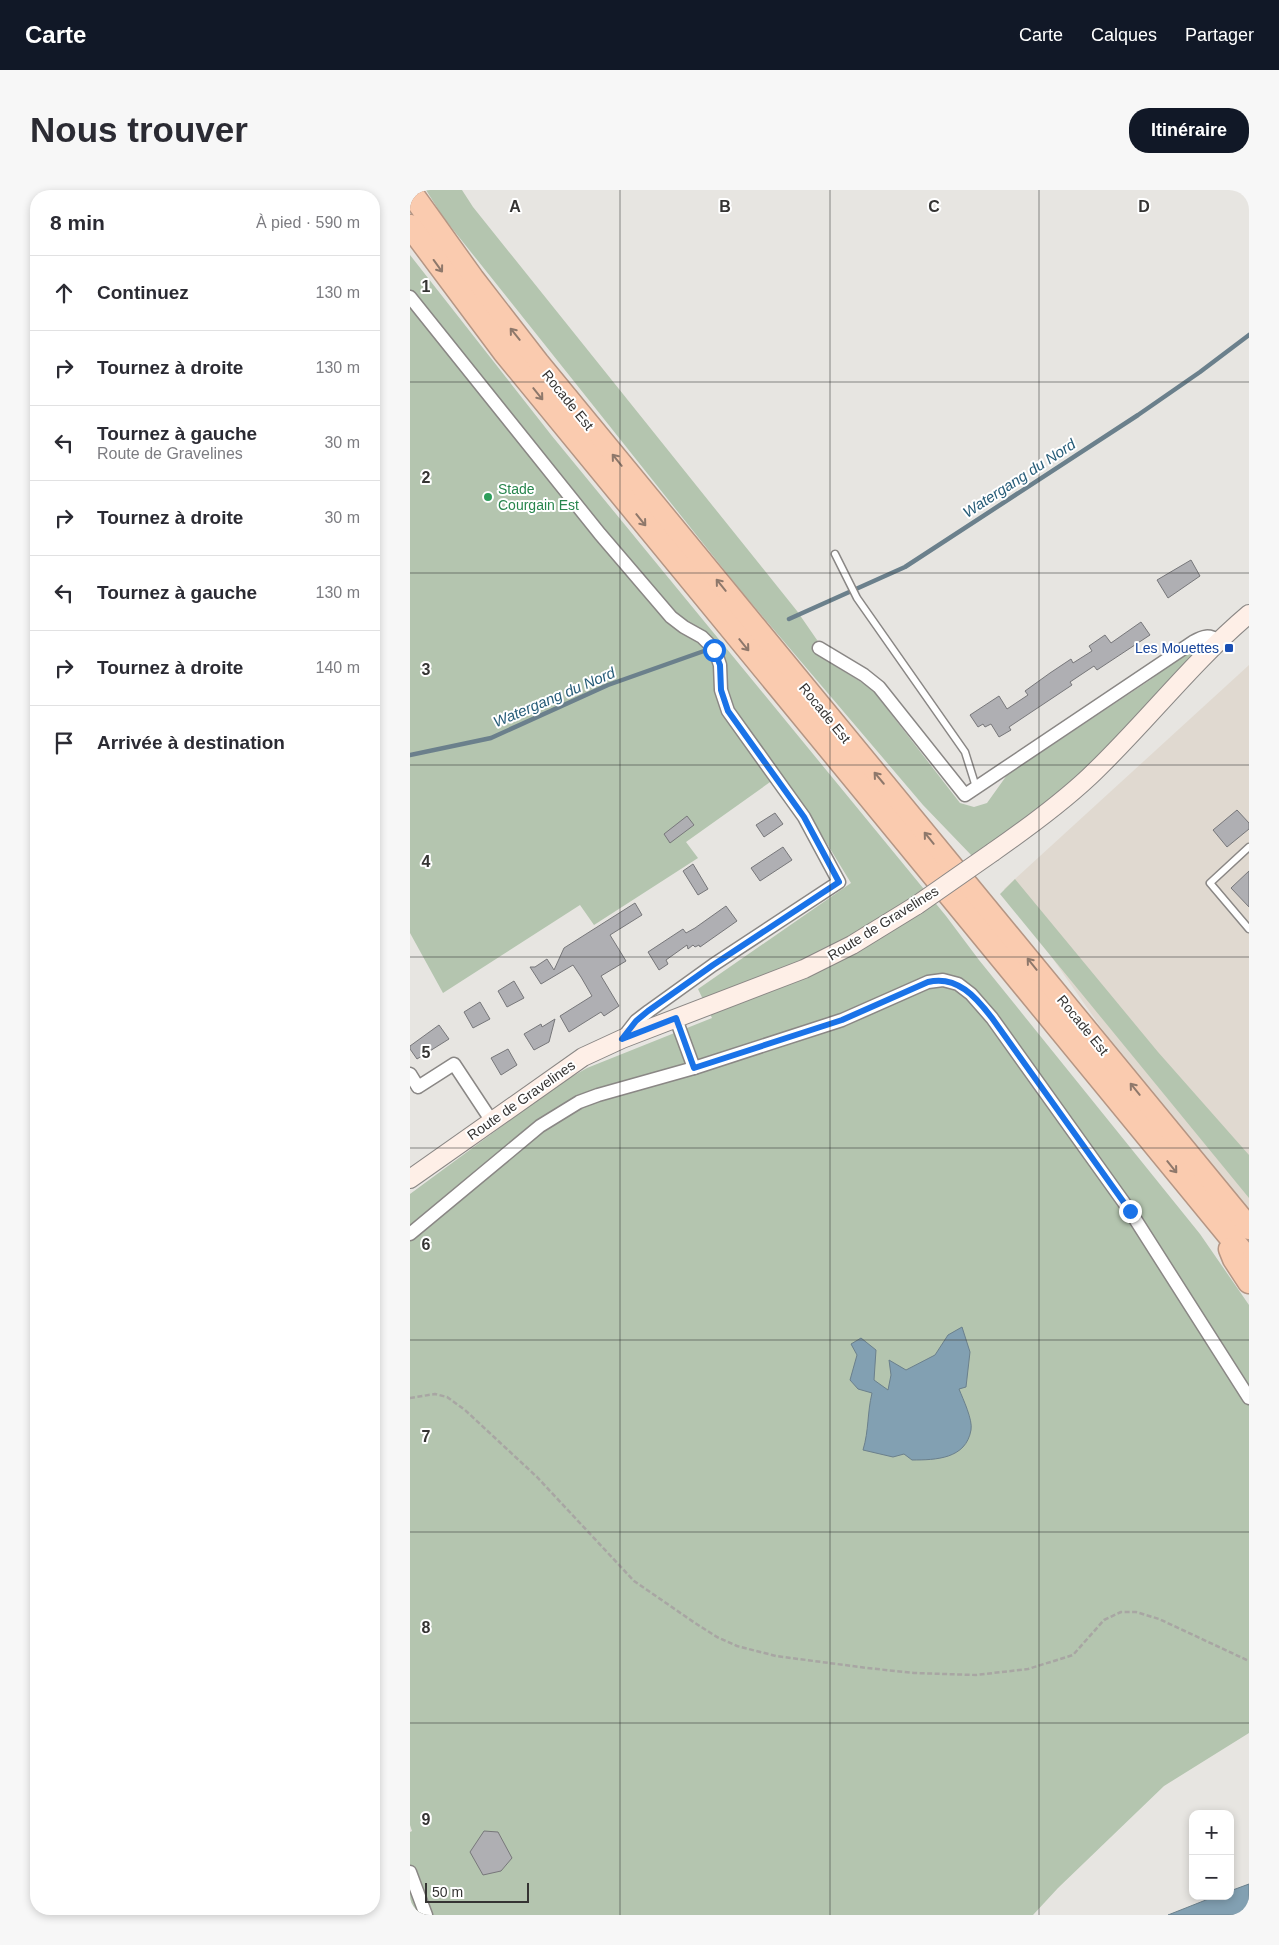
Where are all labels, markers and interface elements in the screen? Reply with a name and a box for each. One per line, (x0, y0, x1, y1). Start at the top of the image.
text: Carte (25, 21, 86, 48)
text: Carte (1019, 25, 1063, 45)
text: Calques (1091, 25, 1157, 45)
text: Partager (1185, 25, 1254, 45)
button: Itinéraire (1129, 108, 1249, 153)
text: Nous trouver (30, 110, 248, 149)
text: A (509, 198, 521, 215)
text: B (719, 198, 731, 215)
text: C (928, 198, 940, 215)
text: D (1138, 198, 1150, 215)
text: 8 min (50, 211, 105, 234)
text: À pied · 590 m (256, 214, 360, 231)
one-way arrow (433, 259, 443, 273)
text: 1 (422, 278, 431, 295)
icon: ahead (50, 279, 78, 307)
text: Continuez (97, 282, 189, 303)
text: 130 m (316, 284, 360, 301)
one-way arrow (509, 328, 520, 341)
icon: right (50, 354, 78, 382)
text: Tournez à droite (97, 357, 243, 378)
text: 130 m (316, 359, 360, 376)
street label: Rocade Est (539, 367, 597, 433)
one-way arrow (532, 387, 543, 400)
text: Tournez à gauche (97, 423, 257, 444)
icon: left (50, 429, 78, 457)
text: 30 m (324, 434, 360, 451)
water label: Watergang du Nord (960, 435, 1079, 521)
text: Route de Gravelines (97, 445, 243, 462)
one-way arrow (612, 454, 623, 467)
text: 2 (422, 469, 431, 486)
place label: Stade Courgain Est (498, 481, 579, 513)
marker: Stade Courgain Est (482, 491, 494, 503)
icon: right (50, 504, 78, 532)
text: Tournez à droite (97, 507, 243, 528)
text: 30 m (324, 509, 360, 526)
one-way arrow (635, 513, 646, 526)
icon: left (50, 579, 78, 607)
one-way arrow (715, 579, 726, 592)
text: Tournez à gauche (97, 582, 257, 603)
text: 130 m (316, 584, 360, 601)
route start (703, 639, 726, 662)
one-way arrow (739, 639, 750, 652)
place label: Les Mouettes (1135, 640, 1219, 656)
marker: Les Mouettes (1223, 642, 1235, 654)
icon: right (50, 654, 78, 682)
text: Tournez à droite (97, 657, 243, 678)
text: 140 m (316, 659, 360, 676)
text: 3 (422, 661, 431, 678)
water label: Watergang du Nord (491, 663, 618, 730)
street label: Rocade Est (796, 680, 854, 746)
icon: arrive (50, 729, 78, 757)
text: Arrivée à destination (97, 732, 285, 753)
one-way arrow (874, 772, 885, 785)
one-way arrow (923, 832, 934, 845)
text: 4 (422, 853, 431, 870)
street label: Route de Gravelines (825, 882, 941, 964)
one-way arrow (1027, 958, 1038, 971)
street label: Rocade Est (1054, 992, 1112, 1058)
text: 5 (422, 1044, 431, 1061)
street label: Route de Gravelines (464, 1057, 578, 1143)
one-way arrow (1130, 1083, 1141, 1096)
one-way arrow (1167, 1160, 1178, 1173)
route end (1119, 1200, 1142, 1223)
text: 6 (422, 1236, 431, 1253)
text: 7 (422, 1428, 431, 1445)
text: 8 (422, 1619, 431, 1636)
map controls (1189, 1810, 1234, 1900)
button: + (1189, 1810, 1234, 1855)
text: 9 (422, 1811, 431, 1828)
button: − (1189, 1855, 1234, 1900)
scale bar (425, 1880, 529, 1903)
text: 50 m (432, 1884, 463, 1900)

